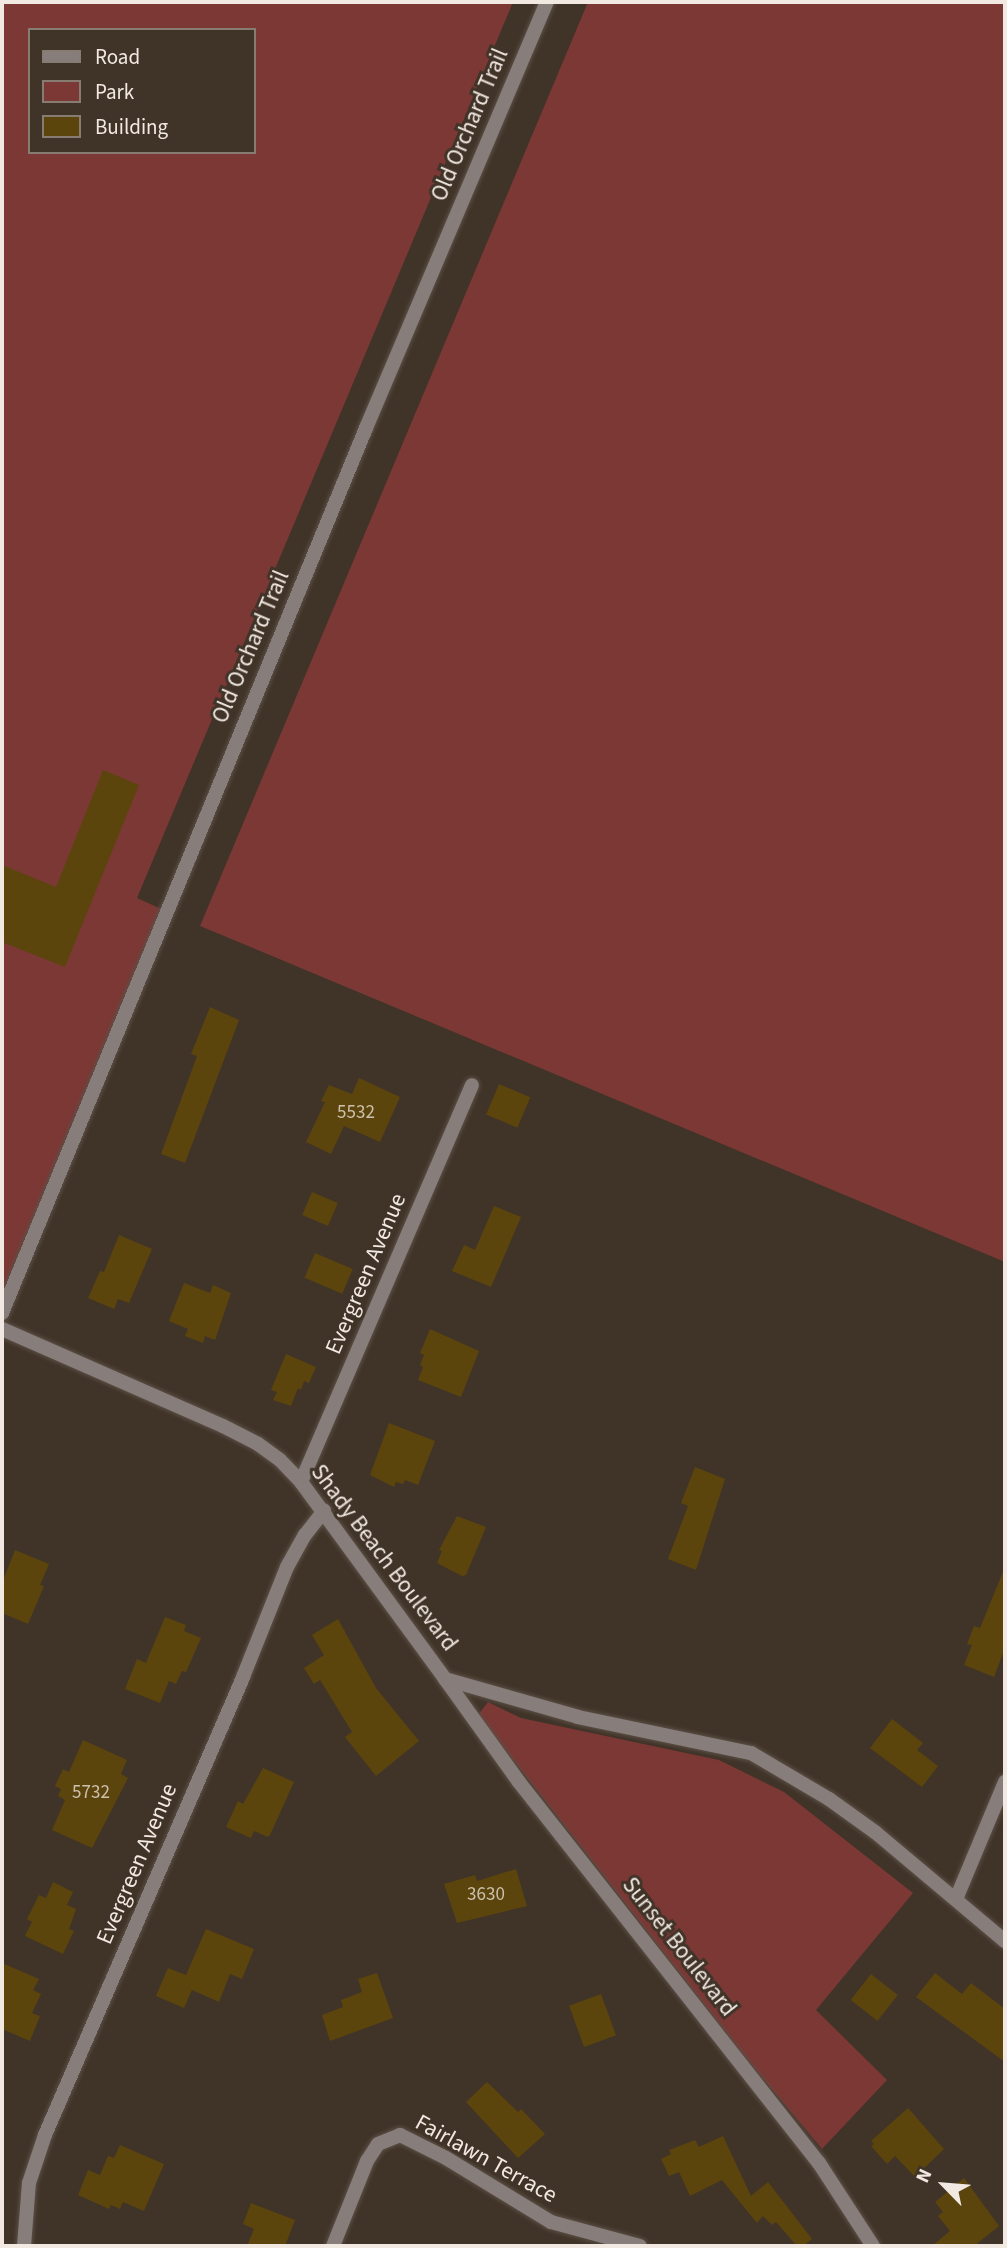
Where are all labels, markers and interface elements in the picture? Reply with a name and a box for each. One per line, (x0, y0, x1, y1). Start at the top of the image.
legend (28, 28, 256, 154)
text: Road (95, 42, 140, 72)
street label: Old Orchard Trail (425, 45, 515, 205)
text: Park (95, 77, 134, 107)
text: Building (95, 112, 168, 142)
street label: Old Orchard Trail (206, 567, 296, 727)
house number: 5532 (337, 1102, 375, 1124)
street label: Evergreen Avenue (320, 1189, 412, 1359)
street label: Shady Beach Boulevard (305, 1459, 463, 1657)
street label: Evergreen Avenue (91, 1779, 183, 1949)
house number: 5732 (72, 1782, 110, 1804)
street label: Sunset Boulevard (616, 1872, 742, 2022)
house number: 3630 (467, 1884, 505, 1906)
street label: Fairlawn Terrace (410, 2109, 562, 2209)
north arrow (909, 2150, 979, 2220)
text: N (910, 2164, 939, 2187)

